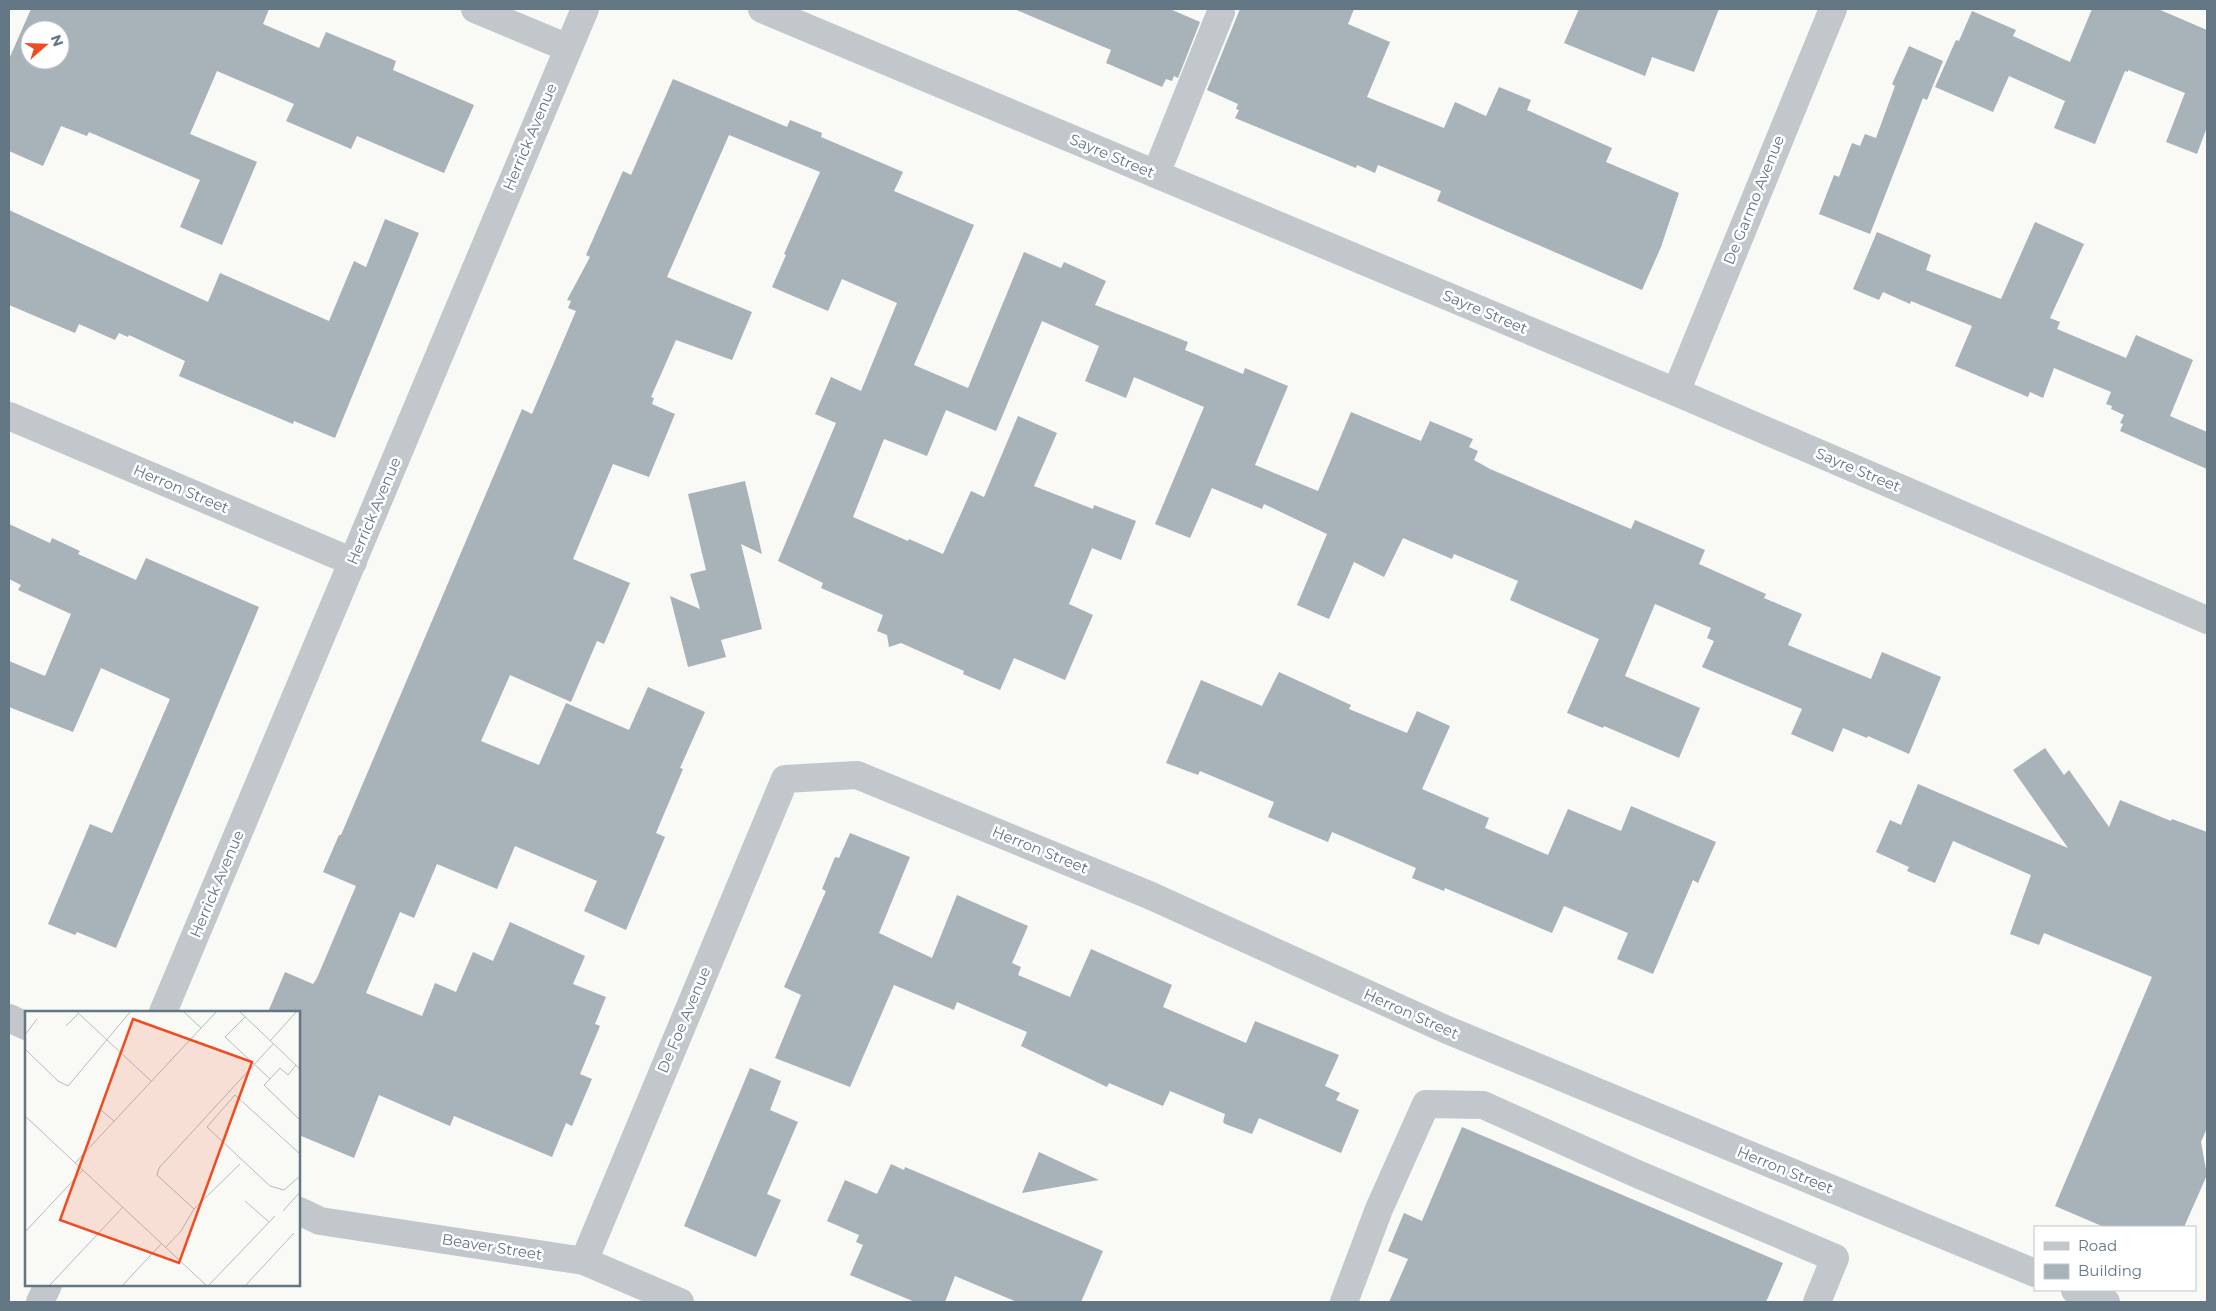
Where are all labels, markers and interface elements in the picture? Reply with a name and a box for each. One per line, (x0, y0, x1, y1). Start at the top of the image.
north arrow (20, 20, 70, 70)
text: N (47, 32, 68, 49)
street label: Herrick Avenue (498, 80, 561, 193)
street label: Sayre Street (1067, 129, 1157, 182)
street label: De Garmo Avenue (1719, 132, 1788, 267)
street label: Sayre Street (1440, 285, 1530, 338)
street label: Sayre Street (1813, 443, 1903, 496)
street label: Herrick Avenue (342, 454, 405, 567)
street label: Herron Street (131, 460, 232, 517)
street label: Herron Street (989, 822, 1091, 877)
street label: Herrick Avenue (185, 827, 248, 940)
street label: De Foe Avenue (653, 964, 714, 1076)
street label: Herron Street (1361, 984, 1462, 1043)
inset map (25, 1011, 300, 1286)
street label: Herron Street (1734, 1142, 1836, 1197)
legend (2034, 1226, 2196, 1291)
street label: Beaver Street (441, 1229, 543, 1264)
text: Road (2078, 1236, 2117, 1255)
text: Building (2078, 1261, 2142, 1280)

